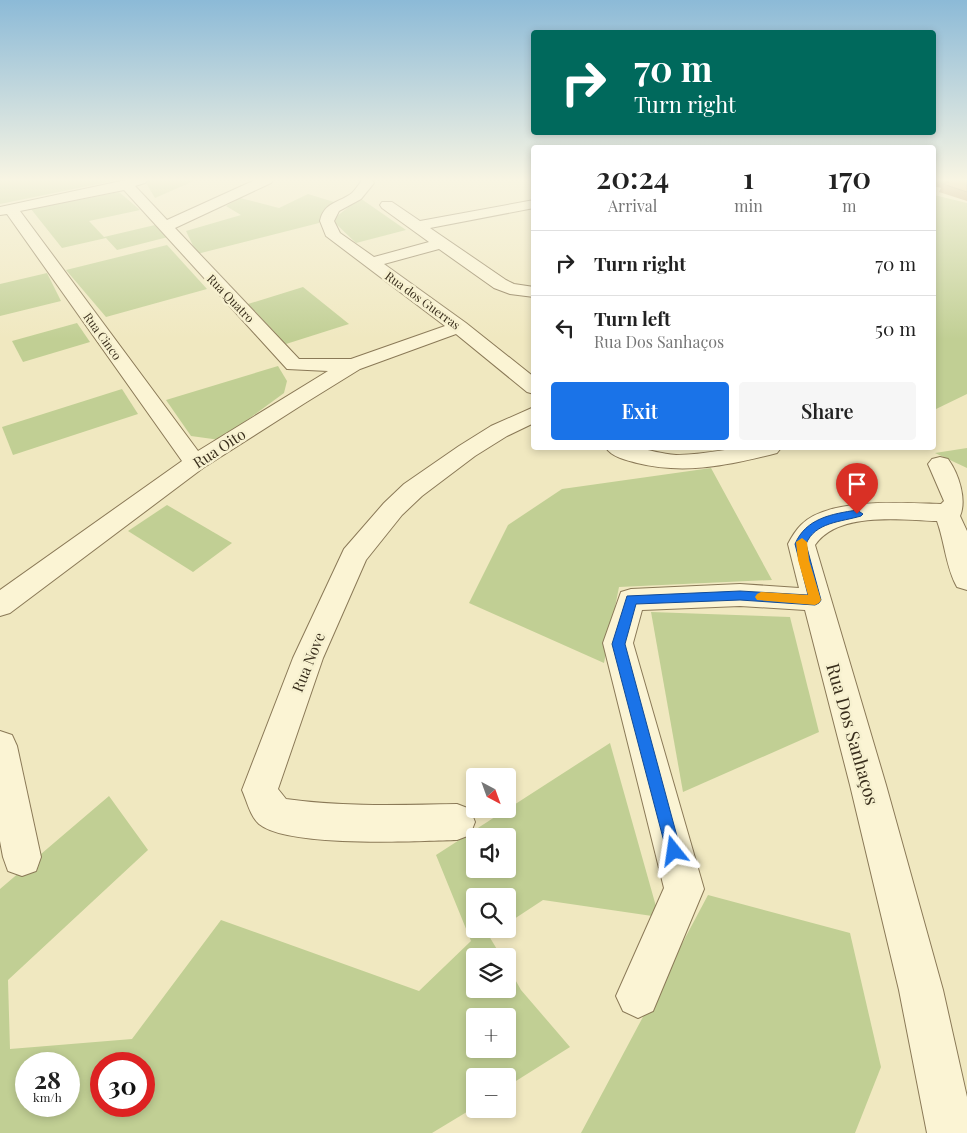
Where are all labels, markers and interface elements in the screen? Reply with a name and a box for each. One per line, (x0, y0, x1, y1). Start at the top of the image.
text: 70 m (634, 44, 712, 91)
icon: right (551, 50, 616, 115)
text: Turn right (634, 89, 736, 119)
text: 20:24 (596, 157, 669, 197)
text: 1 (743, 157, 754, 197)
text: 170 (828, 157, 871, 197)
text: Arrival (608, 195, 657, 216)
text: min (734, 195, 763, 216)
text: m (842, 195, 856, 216)
icon: right (551, 249, 579, 277)
text: Turn right (594, 250, 686, 276)
text: 70 m (875, 250, 916, 276)
street label: Rua dos Guerras (382, 267, 464, 333)
street label: Rua Quatro (204, 270, 258, 326)
text: Turn left (594, 305, 671, 331)
street label: Rua Cinco (80, 309, 126, 363)
icon: left (551, 314, 579, 342)
text: 50 m (875, 315, 916, 341)
text: Rua Dos Sanhaços (594, 331, 724, 352)
button: Exit (551, 382, 729, 440)
button: Share (739, 382, 916, 440)
street label: Rua Oito (189, 424, 249, 472)
pin (836, 463, 878, 514)
icon: arrive (843, 470, 871, 498)
street label: Rua Nove (287, 629, 329, 695)
street label: Rua Dos Sanhaços (821, 660, 885, 808)
north arrow (466, 768, 516, 818)
map controls (466, 768, 516, 1118)
position arrow (647, 824, 699, 876)
button: sound (466, 828, 516, 878)
button: search (466, 888, 516, 938)
button: layers (466, 948, 516, 998)
button: + (466, 1008, 516, 1058)
speed limit sign: 30 (90, 1052, 155, 1117)
text: 28 (34, 1062, 61, 1095)
button: − (466, 1068, 516, 1118)
text: km/h (33, 1089, 62, 1105)

